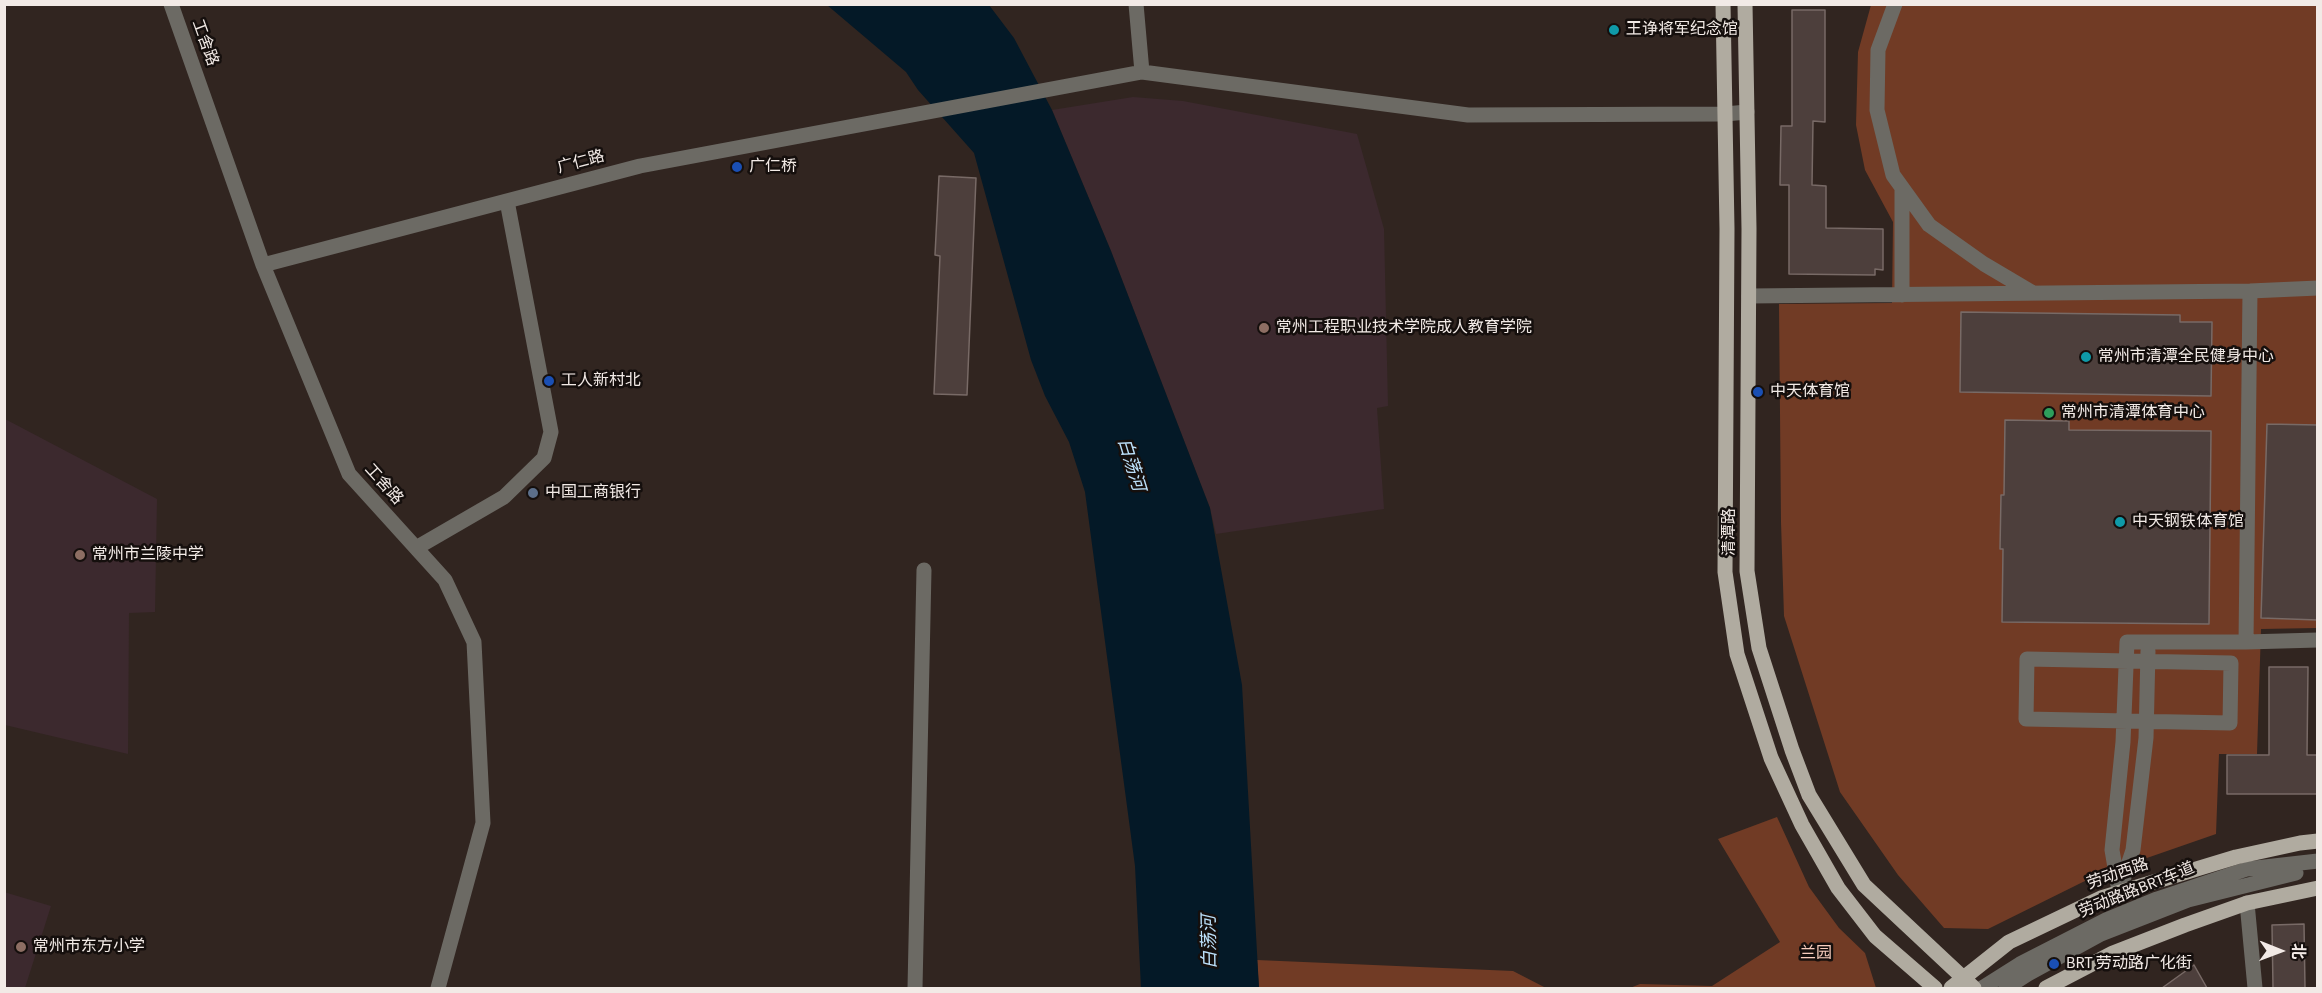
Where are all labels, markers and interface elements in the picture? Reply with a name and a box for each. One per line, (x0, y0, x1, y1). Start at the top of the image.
street label: 工舍路 (187, 17, 221, 69)
place label: 王诤将军纪念馆 (1626, 20, 1738, 40)
marker: 王诤将军纪念馆 (1607, 23, 1621, 37)
street label: 广仁路 (555, 148, 607, 178)
place label: 广仁桥 (749, 157, 797, 177)
marker: 广仁桥 (730, 160, 744, 174)
place label: 常州工程职业技术学院成人教育学院 (1276, 318, 1532, 338)
marker: 常州工程职业技术学院成人教育学院 (1257, 321, 1271, 335)
place label: 常州市清潭全民健身中心 (2098, 347, 2274, 367)
marker: 常州市清潭全民健身中心 (2079, 350, 2093, 364)
place label: 工人新村北 (561, 371, 641, 391)
marker: 工人新村北 (542, 374, 556, 388)
place label: 中天体育馆 (1770, 382, 1850, 402)
marker: 中天体育馆 (1751, 385, 1765, 399)
place label: 常州市清潭体育中心 (2061, 403, 2205, 423)
marker: 常州市清潭体育中心 (2042, 406, 2056, 420)
water label: 白荡河 (1112, 436, 1148, 494)
street label: 工舍路 (360, 461, 406, 509)
place label: 中国工商银行 (545, 483, 641, 503)
marker: 中国工商银行 (526, 486, 540, 500)
street label: 清潭路 (1720, 508, 1740, 556)
place label: 中天钢铁体育馆 (2132, 512, 2244, 532)
marker: 中天钢铁体育馆 (2113, 515, 2127, 529)
place label: 常州市兰陵中学 (92, 545, 204, 565)
marker: 常州市兰陵中学 (73, 548, 87, 562)
street label: 劳动西路 (2085, 856, 2151, 894)
street label: 劳动路路BRT车道 (2076, 859, 2198, 923)
water label: 白荡河 (1200, 915, 1222, 969)
north arrow (2250, 921, 2310, 981)
place label: 常州市东方小学 (33, 937, 145, 957)
marker: 常州市东方小学 (14, 940, 28, 954)
text: 北 (2287, 943, 2309, 960)
park label: 兰园 (1800, 944, 1832, 964)
place label: BRT 劳动路广化街 (2066, 954, 2192, 974)
marker: BRT 劳动路广化街 (2047, 957, 2061, 971)

